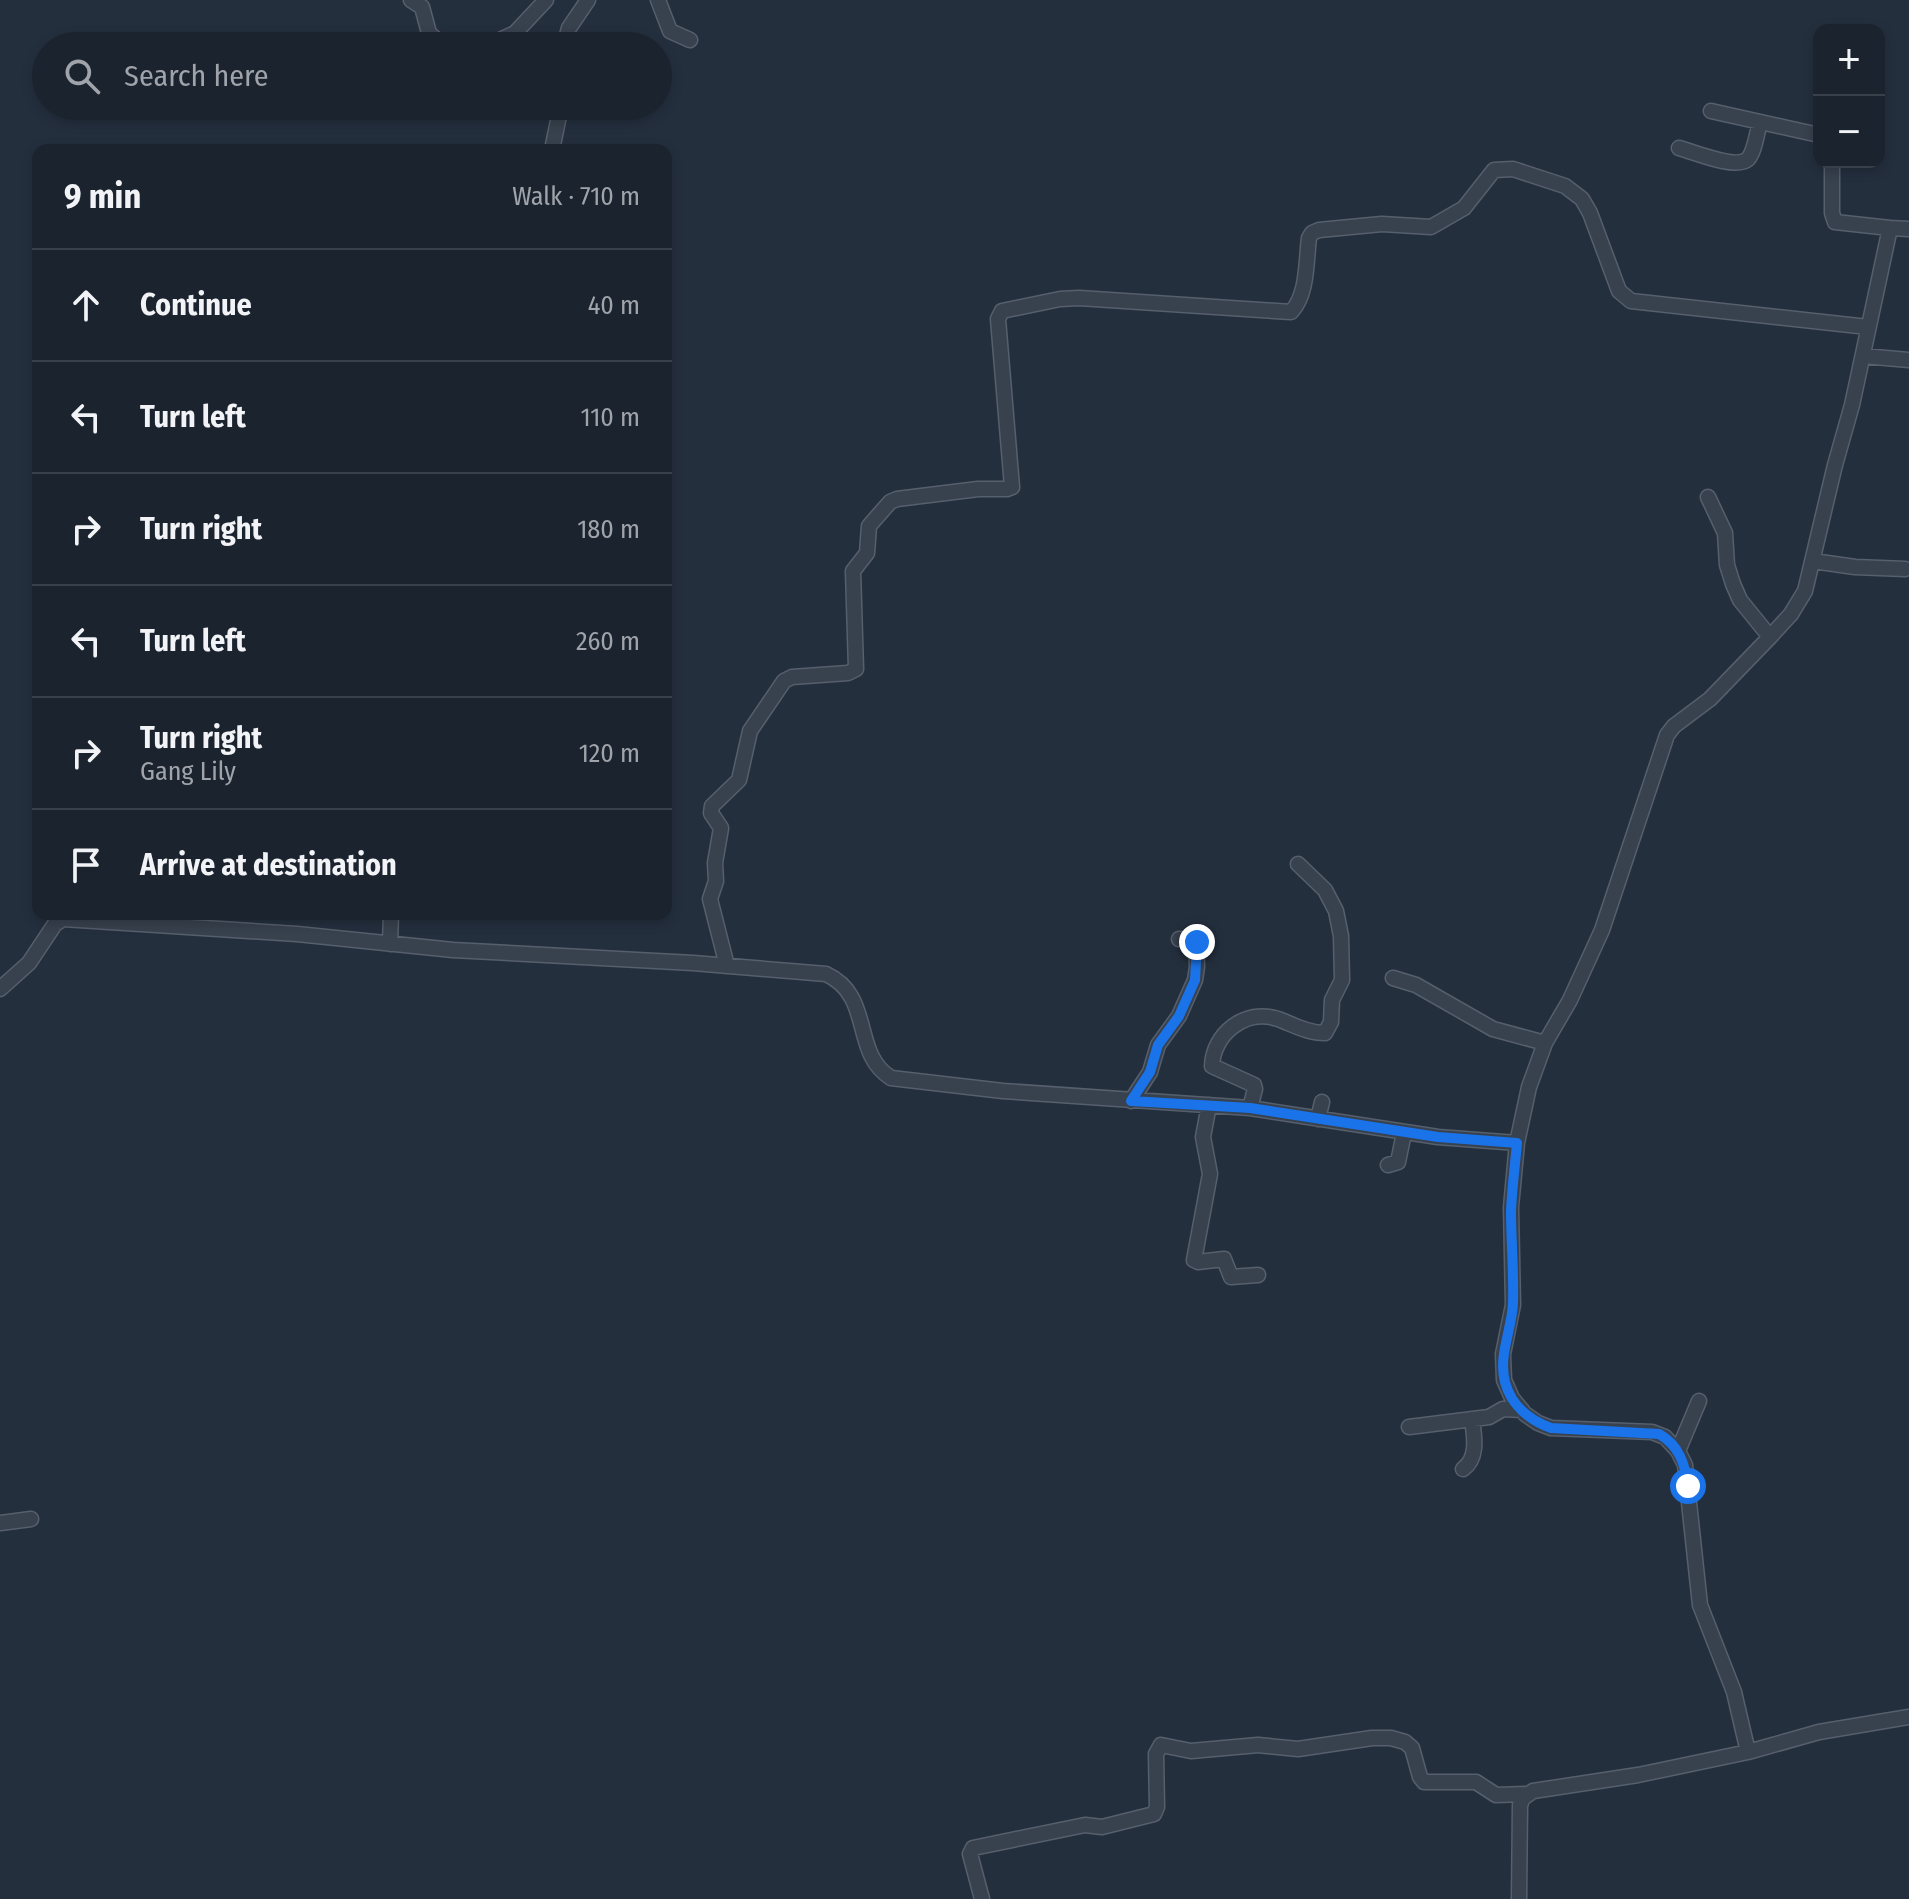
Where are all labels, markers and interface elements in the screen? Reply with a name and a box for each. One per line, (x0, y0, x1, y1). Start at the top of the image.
map controls (1813, 24, 1885, 168)
button: + (1813, 24, 1885, 96)
search box (32, 32, 672, 120)
icon: search (60, 54, 104, 98)
text: Search here (124, 58, 269, 94)
button: − (1813, 96, 1885, 168)
text: 9 min (64, 176, 141, 217)
text: Walk · 710 m (512, 181, 640, 212)
icon: ahead (64, 283, 108, 327)
text: Continue (140, 287, 252, 323)
text: 40 m (588, 290, 640, 321)
icon: left (64, 395, 108, 439)
text: Turn left (140, 399, 246, 435)
text: 110 m (580, 402, 640, 433)
icon: right (64, 507, 108, 551)
text: Turn right (140, 511, 262, 547)
text: 180 m (577, 514, 640, 545)
icon: left (64, 619, 108, 663)
text: Turn left (140, 623, 246, 659)
text: 260 m (576, 626, 640, 657)
text: Turn right (140, 720, 262, 756)
icon: right (64, 731, 108, 775)
text: 120 m (579, 738, 640, 769)
text: Gang Lily (140, 756, 236, 787)
icon: arrive (64, 843, 108, 887)
text: Arrive at destination (140, 847, 397, 883)
route end (1179, 924, 1215, 960)
route start (1670, 1468, 1706, 1504)

